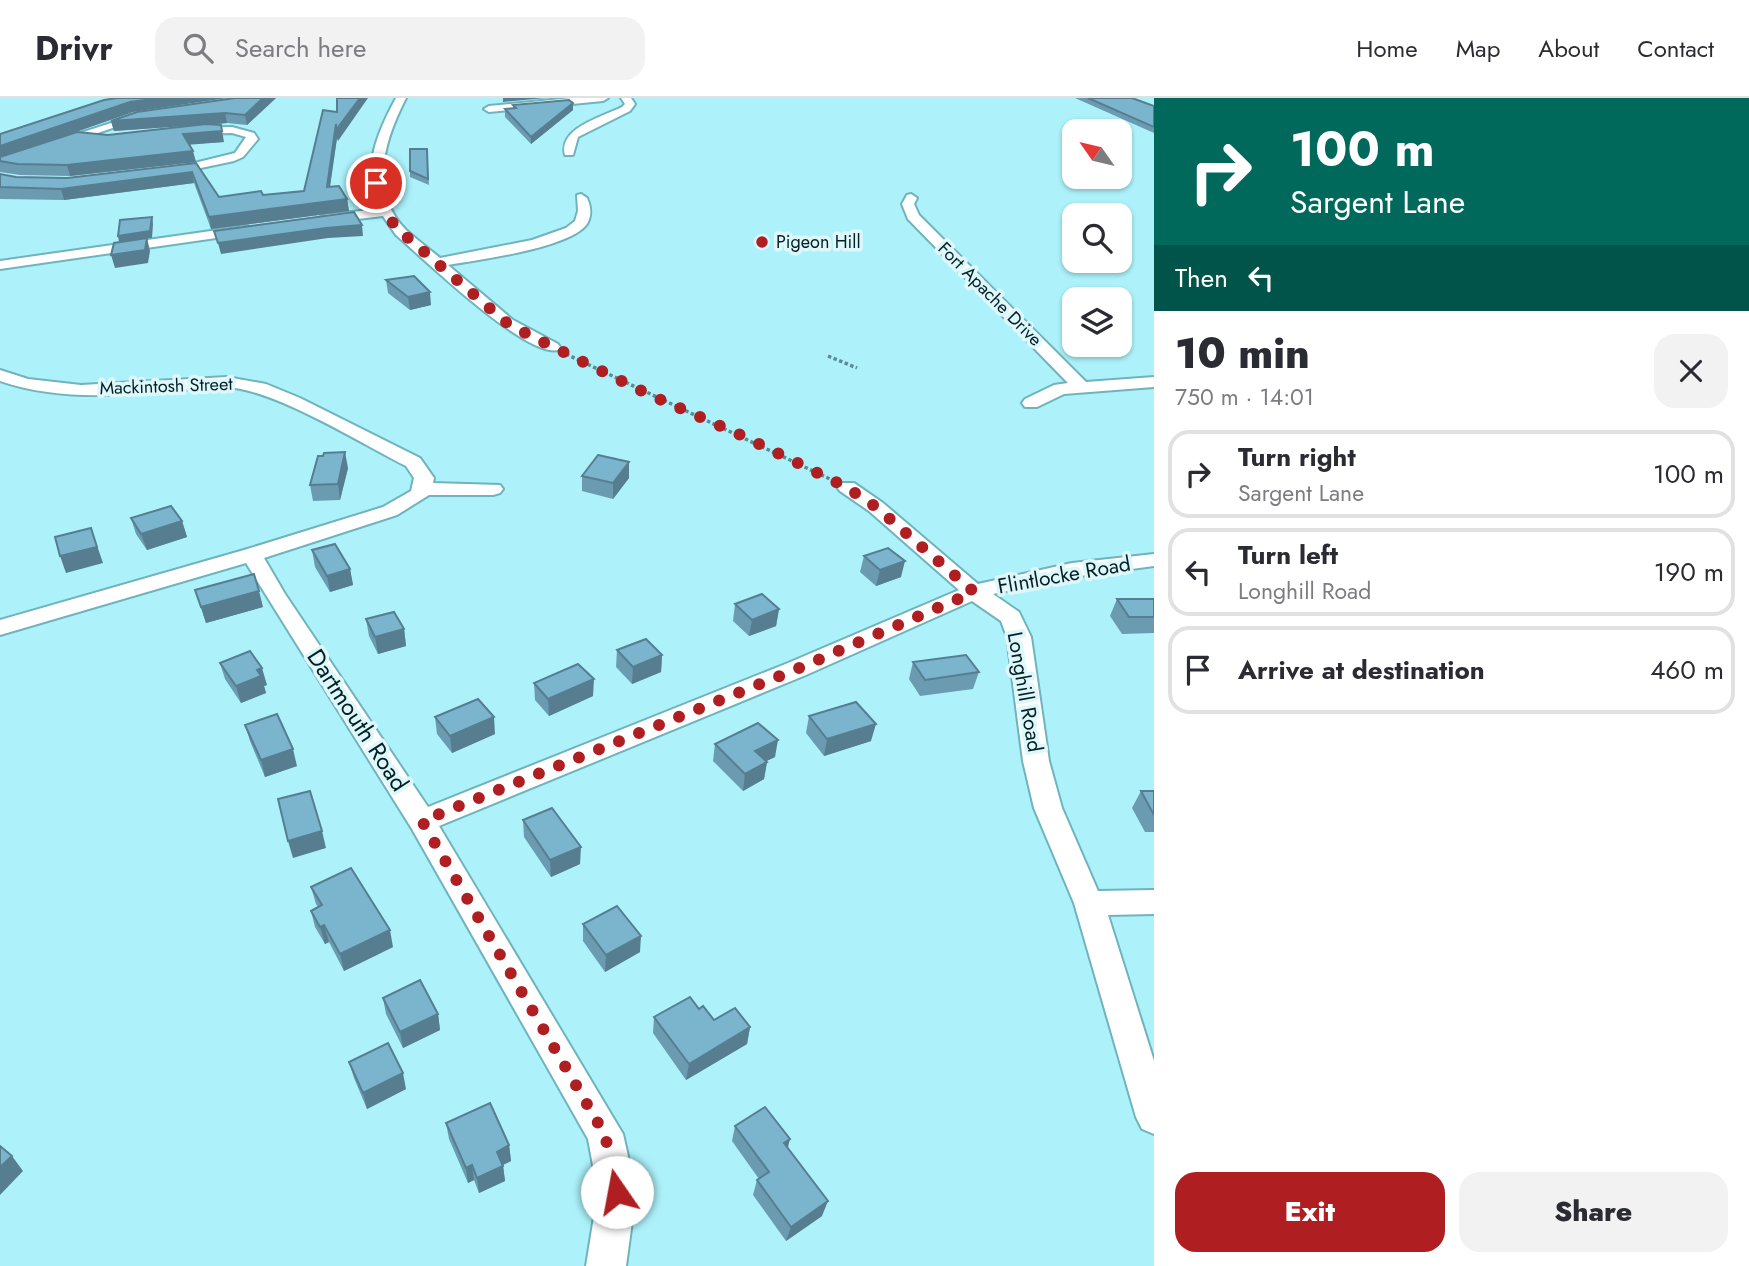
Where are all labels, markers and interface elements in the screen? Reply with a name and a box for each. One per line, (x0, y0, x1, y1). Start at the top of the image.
search box (155, 17, 645, 80)
text: Drivr (35, 25, 113, 72)
icon: search (179, 29, 217, 67)
text: Search here (235, 29, 366, 67)
text: Home (1356, 31, 1418, 66)
text: Map (1456, 31, 1500, 66)
text: About (1538, 31, 1599, 66)
text: Contact (1637, 31, 1714, 66)
text: 100 m (1290, 114, 1435, 184)
north arrow (1062, 119, 1132, 189)
map controls (1062, 119, 1132, 357)
icon: right (1175, 126, 1266, 217)
pin (346, 153, 406, 213)
icon: arrive (357, 164, 395, 202)
text: Sargent Lane (1290, 179, 1465, 225)
button: search (1062, 203, 1132, 273)
place label: Pigeon Hill (776, 229, 861, 255)
marker: Pigeon Hill (754, 234, 770, 250)
street label: Fort Apache Drive (932, 236, 1048, 352)
text: Then (1175, 259, 1228, 297)
icon: left (1242, 259, 1280, 297)
button: layers (1062, 287, 1132, 357)
text: 10 min (1175, 323, 1310, 384)
button: close (1654, 334, 1728, 408)
street label: Mackintosh Street (99, 371, 234, 401)
text: 750 m · 14:01 (1175, 380, 1314, 414)
text: Turn right (1238, 438, 1356, 476)
icon: right (1179, 455, 1217, 493)
text: 100 m (1653, 455, 1724, 493)
text: Sargent Lane (1238, 476, 1364, 510)
text: Turn left (1238, 536, 1338, 574)
street label: Flintlocke Road (995, 549, 1133, 601)
icon: left (1179, 553, 1217, 591)
text: 190 m (1654, 553, 1724, 591)
text: Longhill Road (1238, 574, 1371, 608)
street label: Longhill Road (1000, 629, 1050, 755)
street label: Dartmouth Road (299, 642, 417, 798)
icon: arrive (1179, 651, 1217, 689)
text: Arrive at destination (1238, 651, 1485, 689)
text: 460 m (1650, 651, 1724, 689)
position arrow (580, 1155, 654, 1229)
button: Exit (1175, 1172, 1445, 1252)
button: Share (1459, 1172, 1728, 1252)

